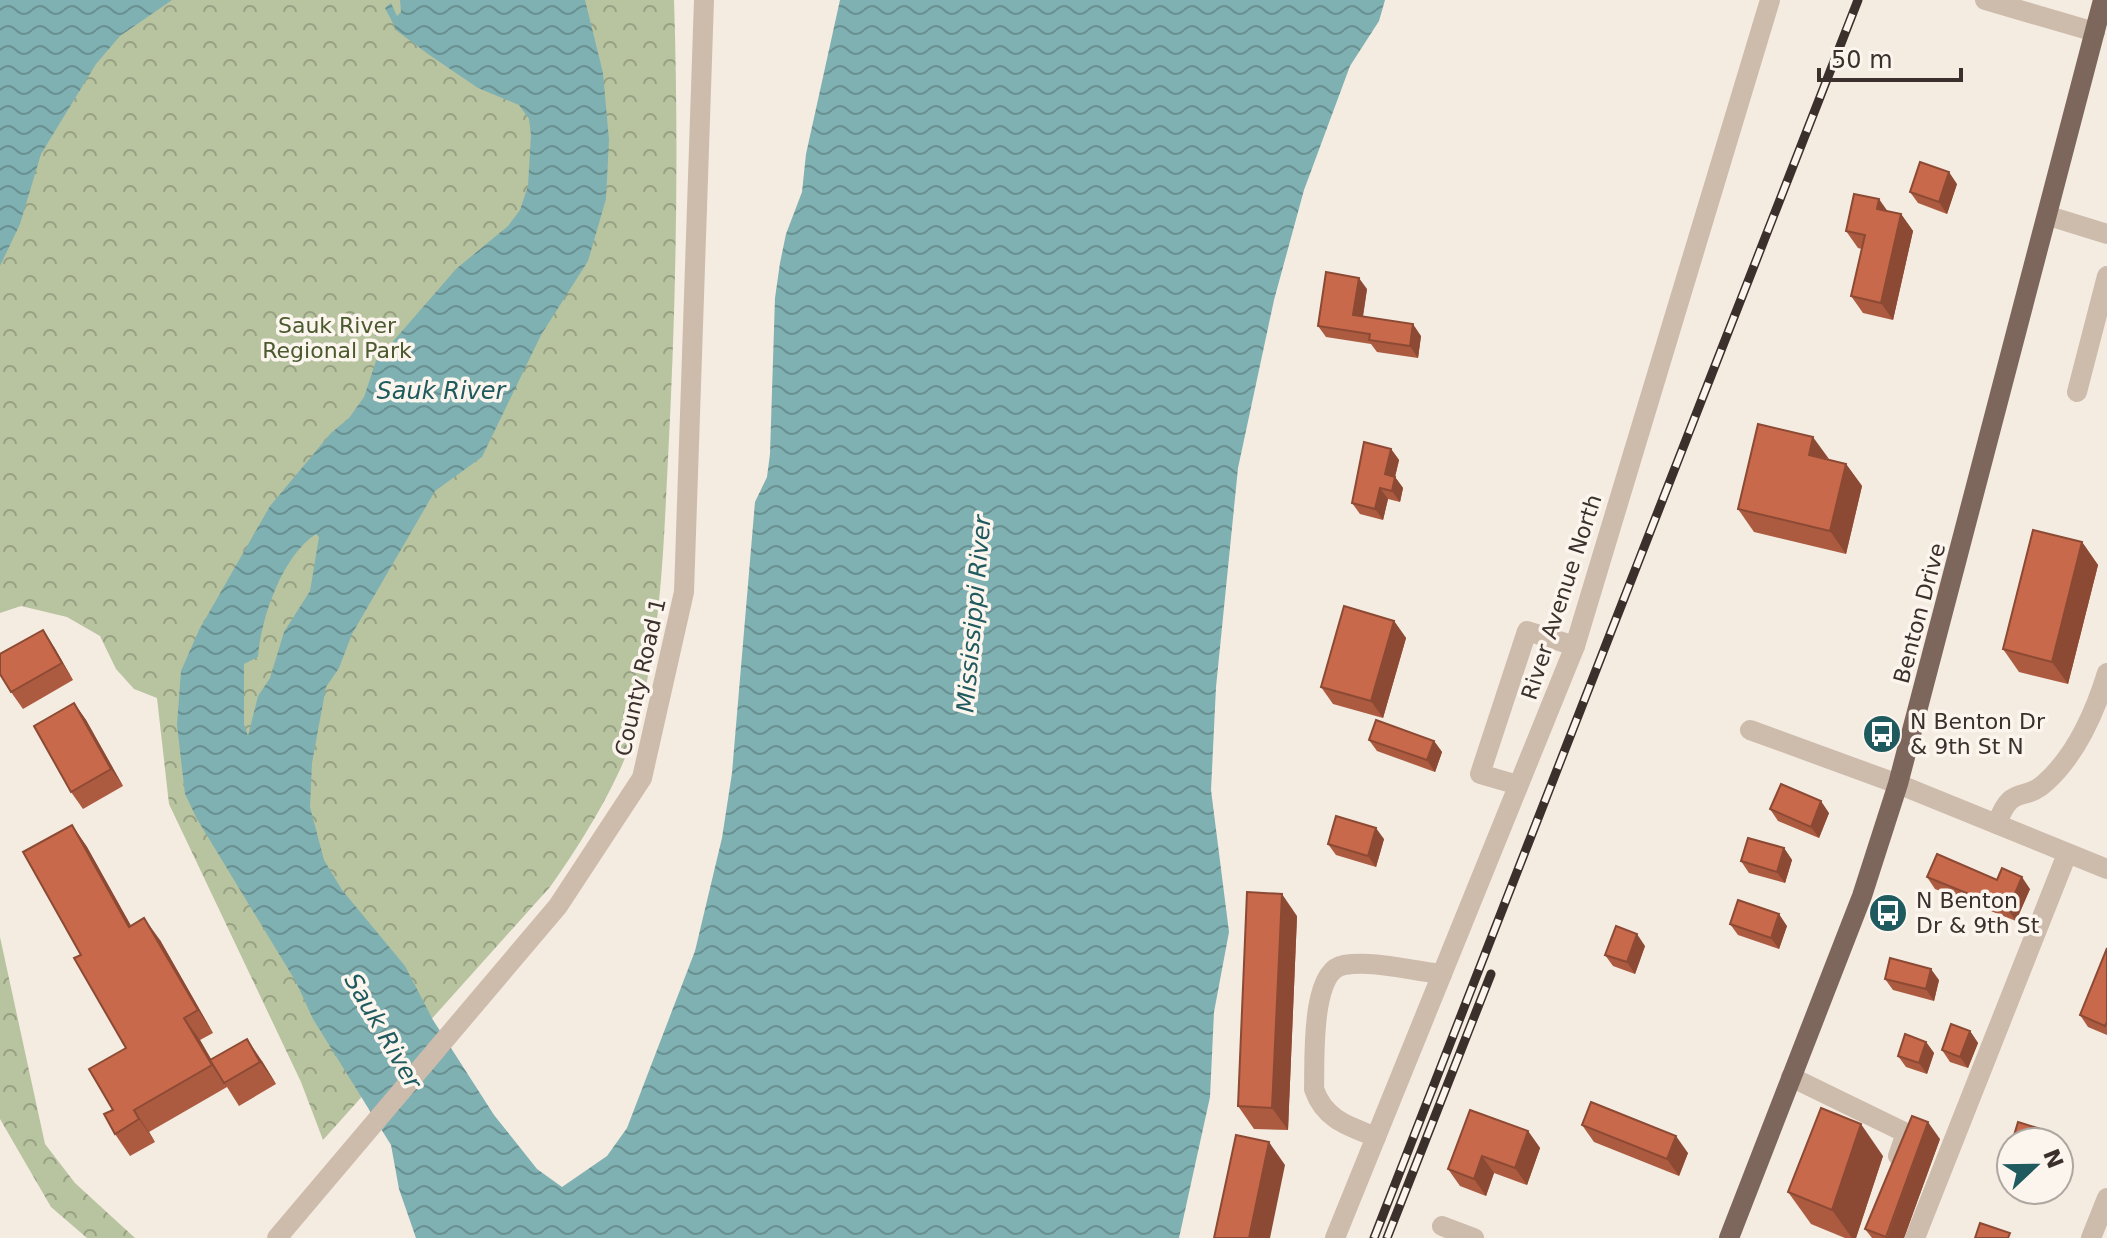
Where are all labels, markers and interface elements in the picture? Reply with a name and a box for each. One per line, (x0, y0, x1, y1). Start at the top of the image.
scale bar (1819, 32, 1961, 82)
text: 50 m (1831, 46, 1893, 74)
park label: Sauk River Regional Park (262, 313, 412, 363)
water label: Sauk River (377, 377, 508, 405)
street label: River Avenue North (1516, 491, 1606, 703)
water label: Mississippi River (951, 512, 997, 714)
street label: Benton Drive (1889, 540, 1950, 686)
street label: County Road 1 (610, 596, 671, 759)
place label: N Benton Dr & 9th St N (1910, 709, 2046, 759)
bus stop icon: N Benton Dr & 9th St N (1861, 713, 1903, 755)
place label: N Benton Dr & 9th St (1916, 888, 2040, 938)
bus stop icon: N Benton Dr & 9th St (1867, 892, 1909, 934)
water label: Sauk River (339, 968, 428, 1096)
north arrow (1995, 1126, 2075, 1206)
text: N (2038, 1145, 2068, 1172)

